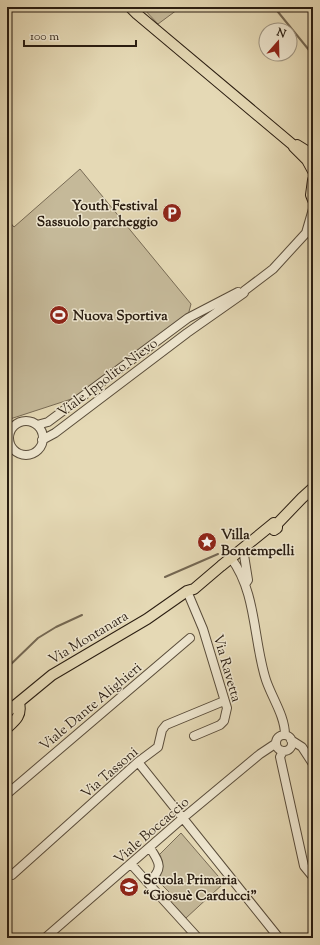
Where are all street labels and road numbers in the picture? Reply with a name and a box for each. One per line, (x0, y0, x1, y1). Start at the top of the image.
street label: Viale Ippolito Nievo (54, 334, 163, 423)
street label: Via Montanara (45, 607, 133, 670)
street label: Via Ravetta (207, 632, 245, 705)
street label: Viale Dante Alighieri (36, 659, 147, 756)
street label: Via Tassoni (77, 743, 143, 804)
street label: Viale Boccaccio (110, 793, 195, 870)

